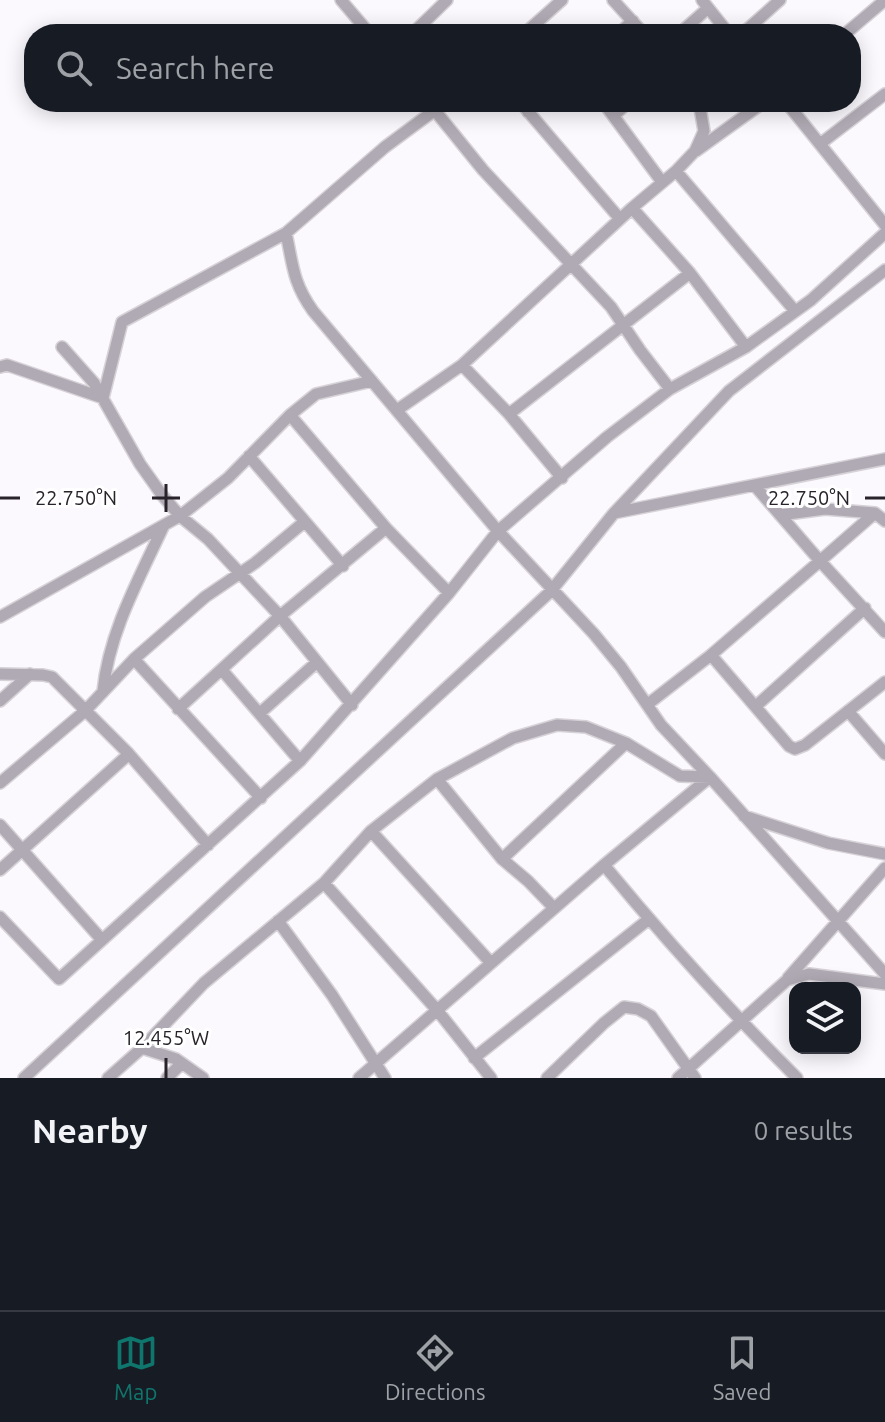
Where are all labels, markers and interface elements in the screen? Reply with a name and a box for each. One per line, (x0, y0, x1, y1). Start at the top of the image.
search box (24, 24, 861, 112)
icon: search (52, 46, 96, 90)
text: Search here (116, 51, 275, 85)
text: 22.750°N (35, 486, 117, 509)
text: 22.750°N (768, 486, 850, 509)
map controls (789, 982, 861, 1054)
button: layers (789, 982, 861, 1054)
text: 12.455°W (123, 1026, 209, 1049)
text: Nearby (32, 1111, 147, 1149)
text: 0 results (754, 1116, 853, 1145)
tab: Map (114, 1331, 158, 1404)
tab: Directions (385, 1331, 485, 1404)
tab: Saved (713, 1331, 771, 1404)

